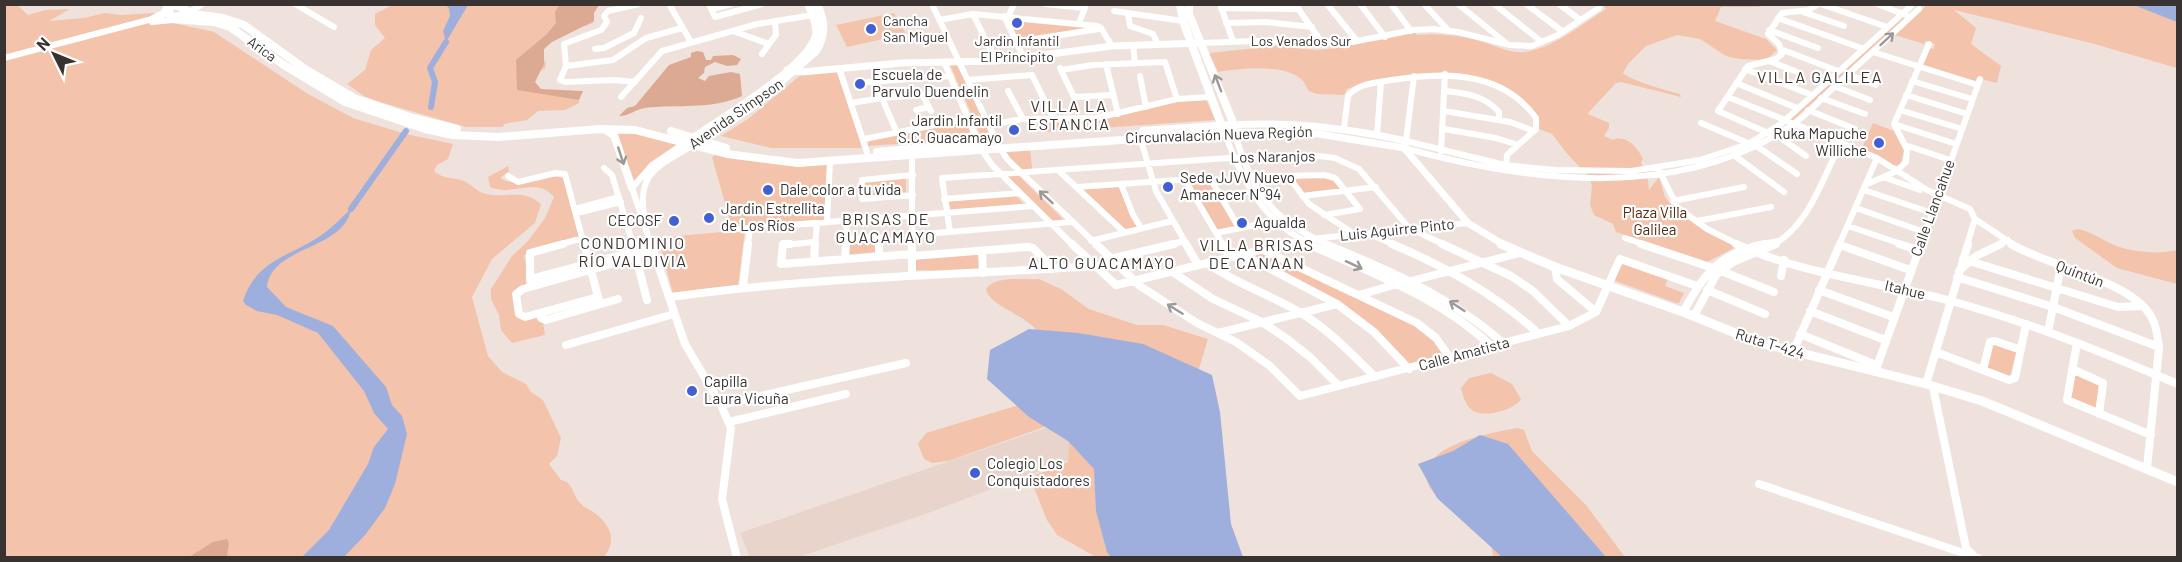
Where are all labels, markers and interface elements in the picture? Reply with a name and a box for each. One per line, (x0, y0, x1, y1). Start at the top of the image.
place label: Cancha San Miguel (883, 12, 948, 45)
marker: Jardin Infantil El Principito (1010, 16, 1024, 30)
marker: Cancha San Miguel (864, 22, 878, 36)
north arrow (24, 24, 84, 84)
street label: Arica (245, 32, 280, 65)
place label: Jardin Infantil El Principito (975, 32, 1059, 65)
street label: Los Venados Sur (1251, 32, 1351, 49)
one-way arrow (1879, 32, 1894, 46)
text: N (32, 33, 53, 54)
place label: Escuela de Parvulo Duendelin (872, 65, 989, 100)
district label: VILLA GALILEA (1757, 67, 1883, 86)
street label: Avenida Simpson (685, 74, 786, 152)
one-way arrow (1211, 75, 1222, 93)
marker: Escuela de Parvulo Duendelin (853, 77, 867, 91)
district label: VILLA LA ESTANCIA (1028, 96, 1111, 133)
place label: Jardin Infantil S.C. Guacamayo (898, 111, 1002, 146)
street label: Circunvalación Nueva Región (1125, 122, 1313, 146)
marker: Jardin Infantil S.C. Guacamayo (1007, 123, 1021, 137)
place label: Ruka Mapuche Williche (1773, 124, 1867, 159)
marker: Ruka Mapuche Williche (1872, 136, 1886, 150)
one-way arrow (617, 146, 628, 165)
street label: Los Naranjos (1230, 146, 1316, 166)
street label: Calle Llancahue (1906, 157, 1958, 259)
place label: Sede JJVV Nuevo Amanecer N°94 (1180, 168, 1295, 203)
place label: Dale color a tu vida (780, 180, 901, 198)
marker: Sede JJVV Nuevo Amanecer N°94 (1161, 180, 1175, 194)
marker: Dale color a tu vida (761, 183, 775, 197)
one-way arrow (1039, 190, 1054, 204)
place label: Jardin Estrellita de Los Ríos (721, 199, 825, 234)
park label: Plaza Villa Galilea (1623, 203, 1687, 238)
district label: BRISAS DE GUACAMAYO (835, 209, 937, 246)
place label: CECOSF (608, 211, 662, 229)
marker: Jardin Estrellita de Los Ríos (702, 211, 716, 225)
place label: Agualda (1254, 213, 1306, 231)
marker: CECOSF (667, 214, 681, 228)
street label: Luis Aguirre Pinto (1339, 214, 1455, 244)
marker: Agualda (1235, 216, 1249, 230)
district label: CONDOMINIO RÍO VALDIVIA (578, 233, 688, 270)
district label: VILLA BRISAS DE CANAAN (1199, 235, 1315, 272)
district label: ALTO GUACAMAYO (1028, 253, 1176, 272)
street label: Quintún (2054, 256, 2107, 290)
one-way arrow (1345, 259, 1363, 271)
street label: Itahue (1883, 276, 1927, 302)
one-way arrow (1450, 300, 1466, 312)
one-way arrow (1166, 302, 1183, 315)
street label: Ruta T-424 (1734, 324, 1807, 362)
street label: Calle Amatista (1416, 332, 1511, 374)
place label: Capilla Laura Vicuña (704, 372, 789, 407)
marker: Capilla Laura Vicuña (685, 384, 699, 398)
place label: Colegio Los Conquistadores (987, 454, 1090, 489)
marker: Colegio Los Conquistadores (968, 466, 982, 480)

